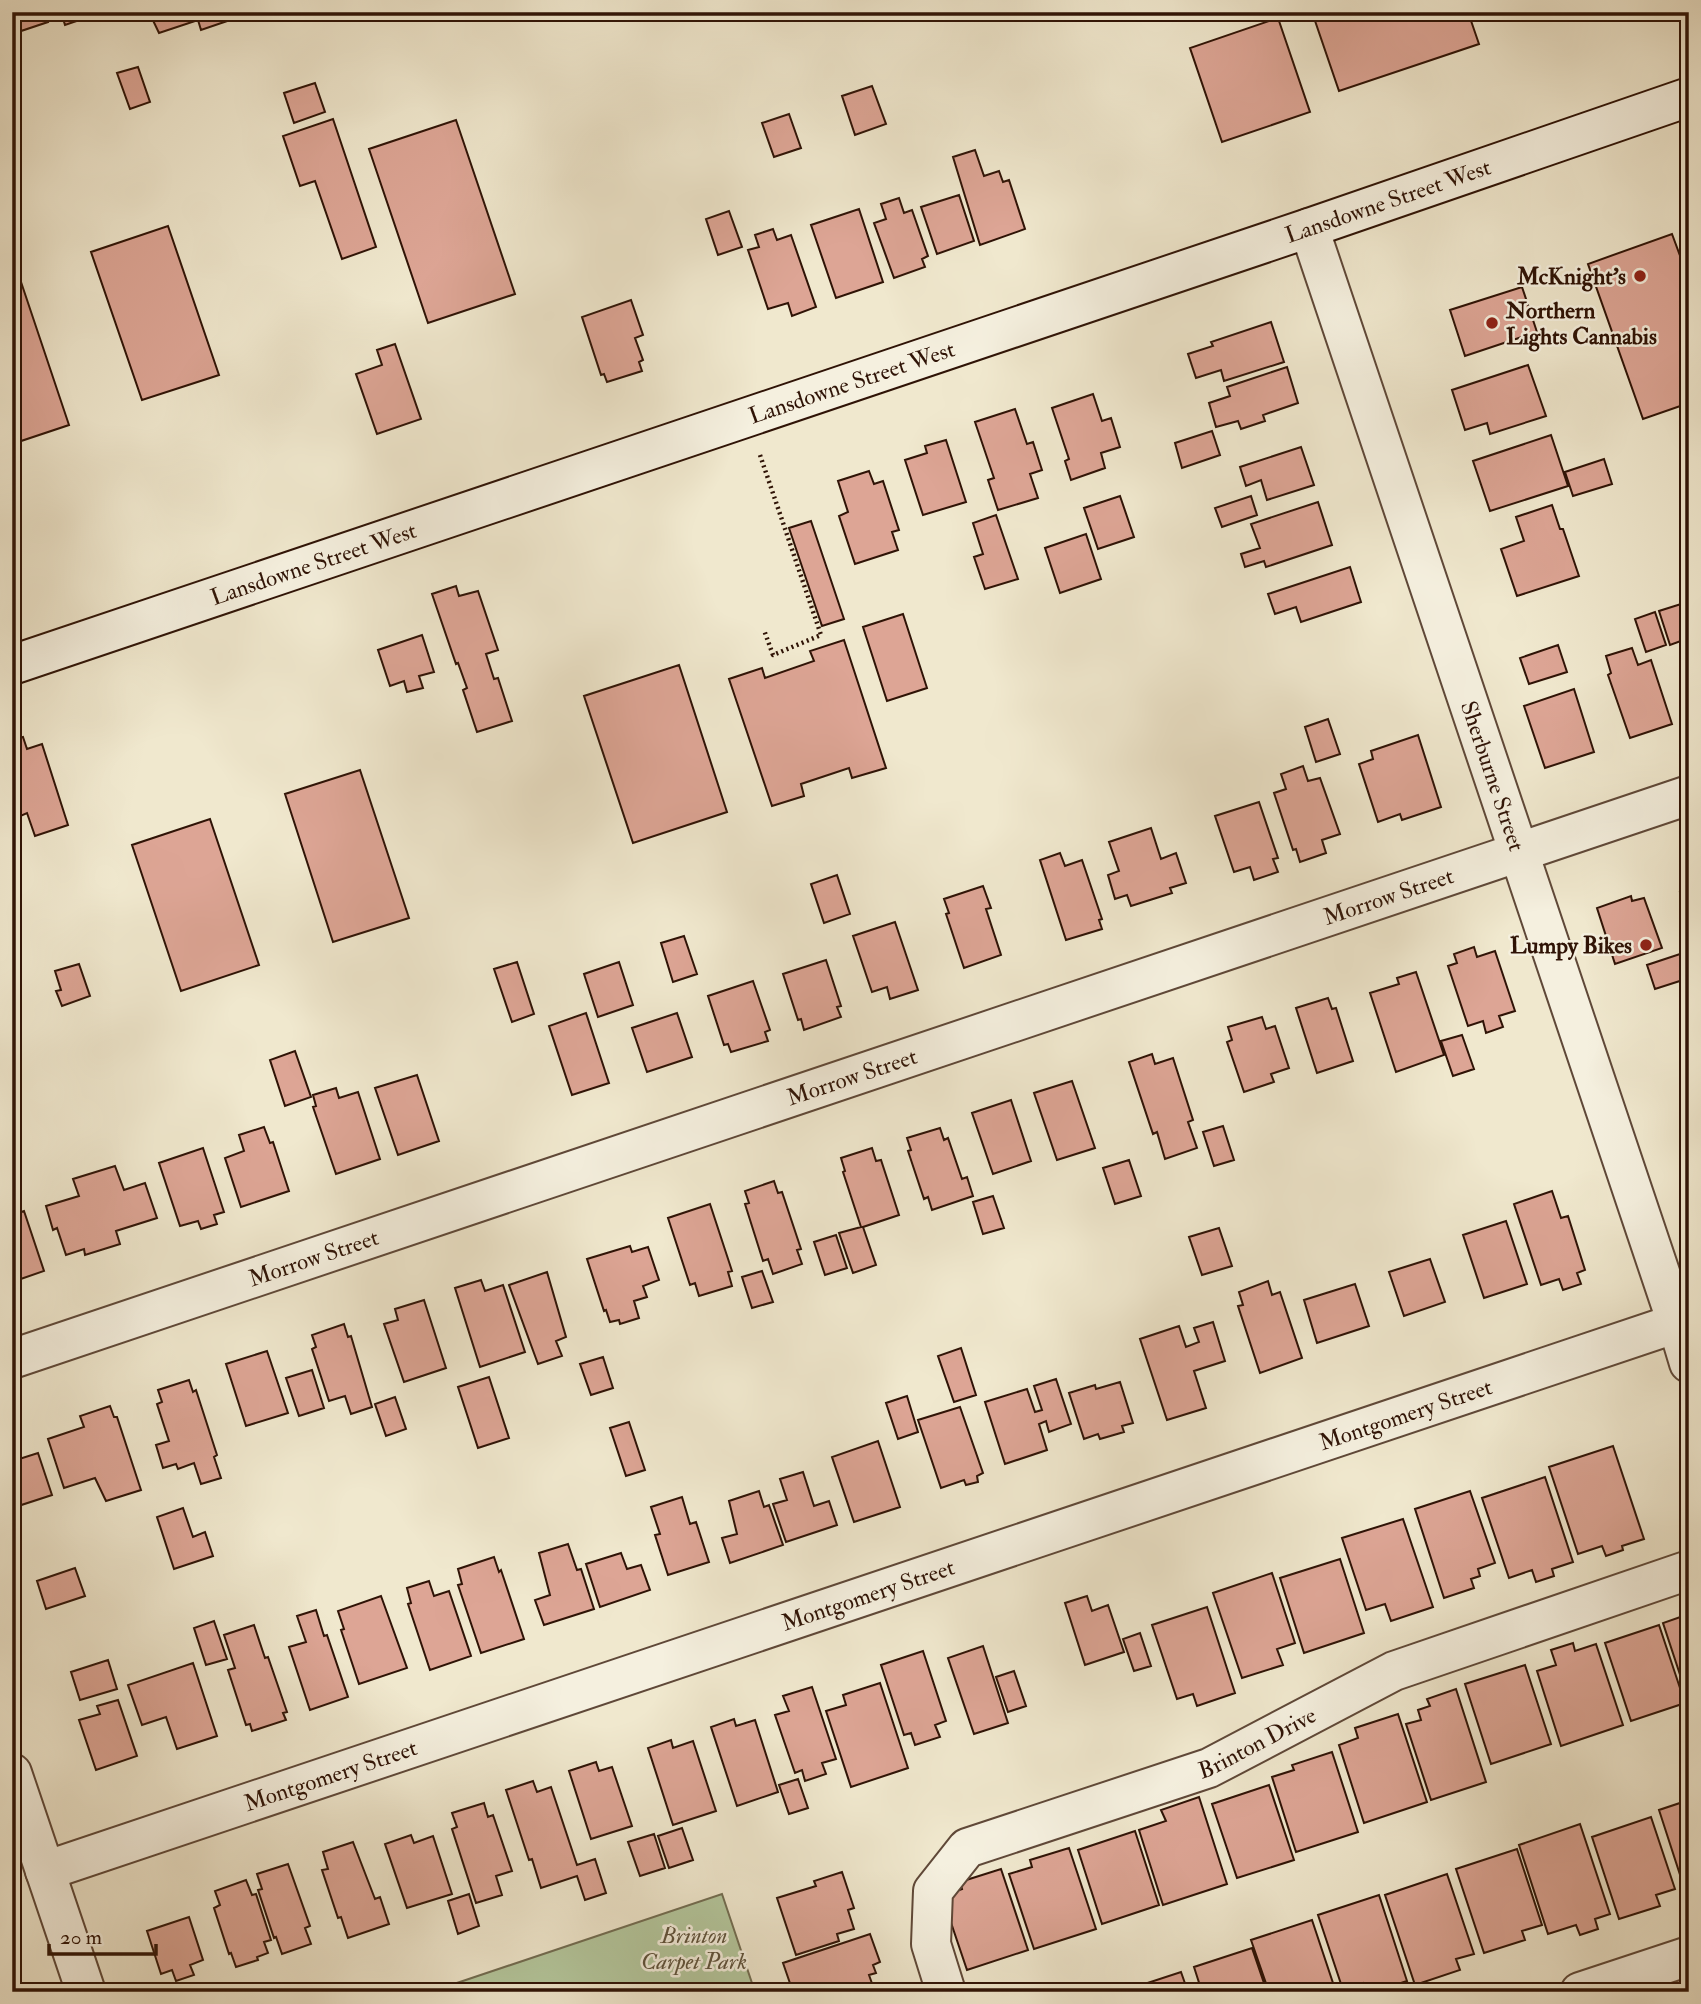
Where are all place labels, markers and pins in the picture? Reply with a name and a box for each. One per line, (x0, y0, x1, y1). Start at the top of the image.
place label: McKnight's (1516, 262, 1626, 292)
marker: McKnight's (1632, 268, 1648, 284)
place label: Northern Lights Cannabis (1505, 296, 1657, 352)
marker: Northern Lights Cannabis (1484, 315, 1500, 331)
place label: Lumpy Bikes (1510, 931, 1632, 961)
marker: Lumpy Bikes (1638, 937, 1654, 953)

